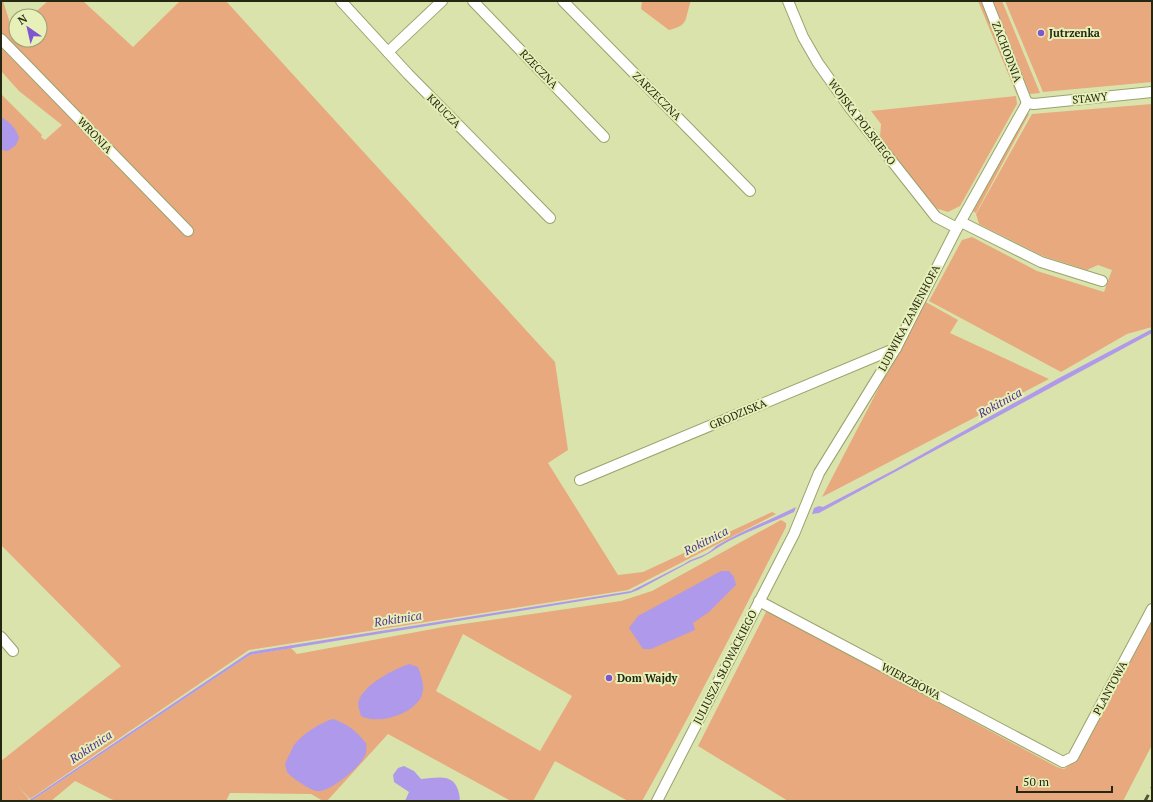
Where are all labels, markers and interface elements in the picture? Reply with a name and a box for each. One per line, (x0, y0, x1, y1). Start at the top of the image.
north arrow (8, 8, 48, 48)
text: N (15, 11, 30, 28)
street label: ZACHODNIA (989, 20, 1025, 85)
place label: Jutrzenka (1049, 26, 1100, 40)
marker: Jutrzenka (1036, 28, 1046, 38)
street label: RZECZNA (517, 46, 561, 92)
street label: ZARZECZNA (630, 69, 685, 124)
street label: WOJSKA POLSKIEGO (825, 76, 899, 168)
street label: STAWY (1072, 89, 1109, 107)
street label: KRUCZA (424, 91, 464, 131)
street label: WRONIA (74, 114, 116, 156)
street label: LUDWIKA ZAMENHOFA (875, 262, 943, 374)
water label: Rokitnica (974, 384, 1024, 421)
street label: GRODZISKA (707, 396, 769, 432)
water label: Rokitnica (680, 523, 731, 559)
water label: Rokitnica (372, 607, 423, 630)
street label: JULIUSZA SŁOWACKIEGO (690, 607, 760, 727)
street label: PLANTOWA (1090, 658, 1130, 717)
street label: WIERZBOWA (879, 659, 944, 703)
place label: Dom Wajdy (617, 671, 678, 685)
marker: Dom Wajdy (604, 673, 614, 683)
water label: Rokitnica (66, 727, 115, 767)
scale bar (1017, 768, 1112, 794)
text: 50 m (1023, 774, 1050, 789)

